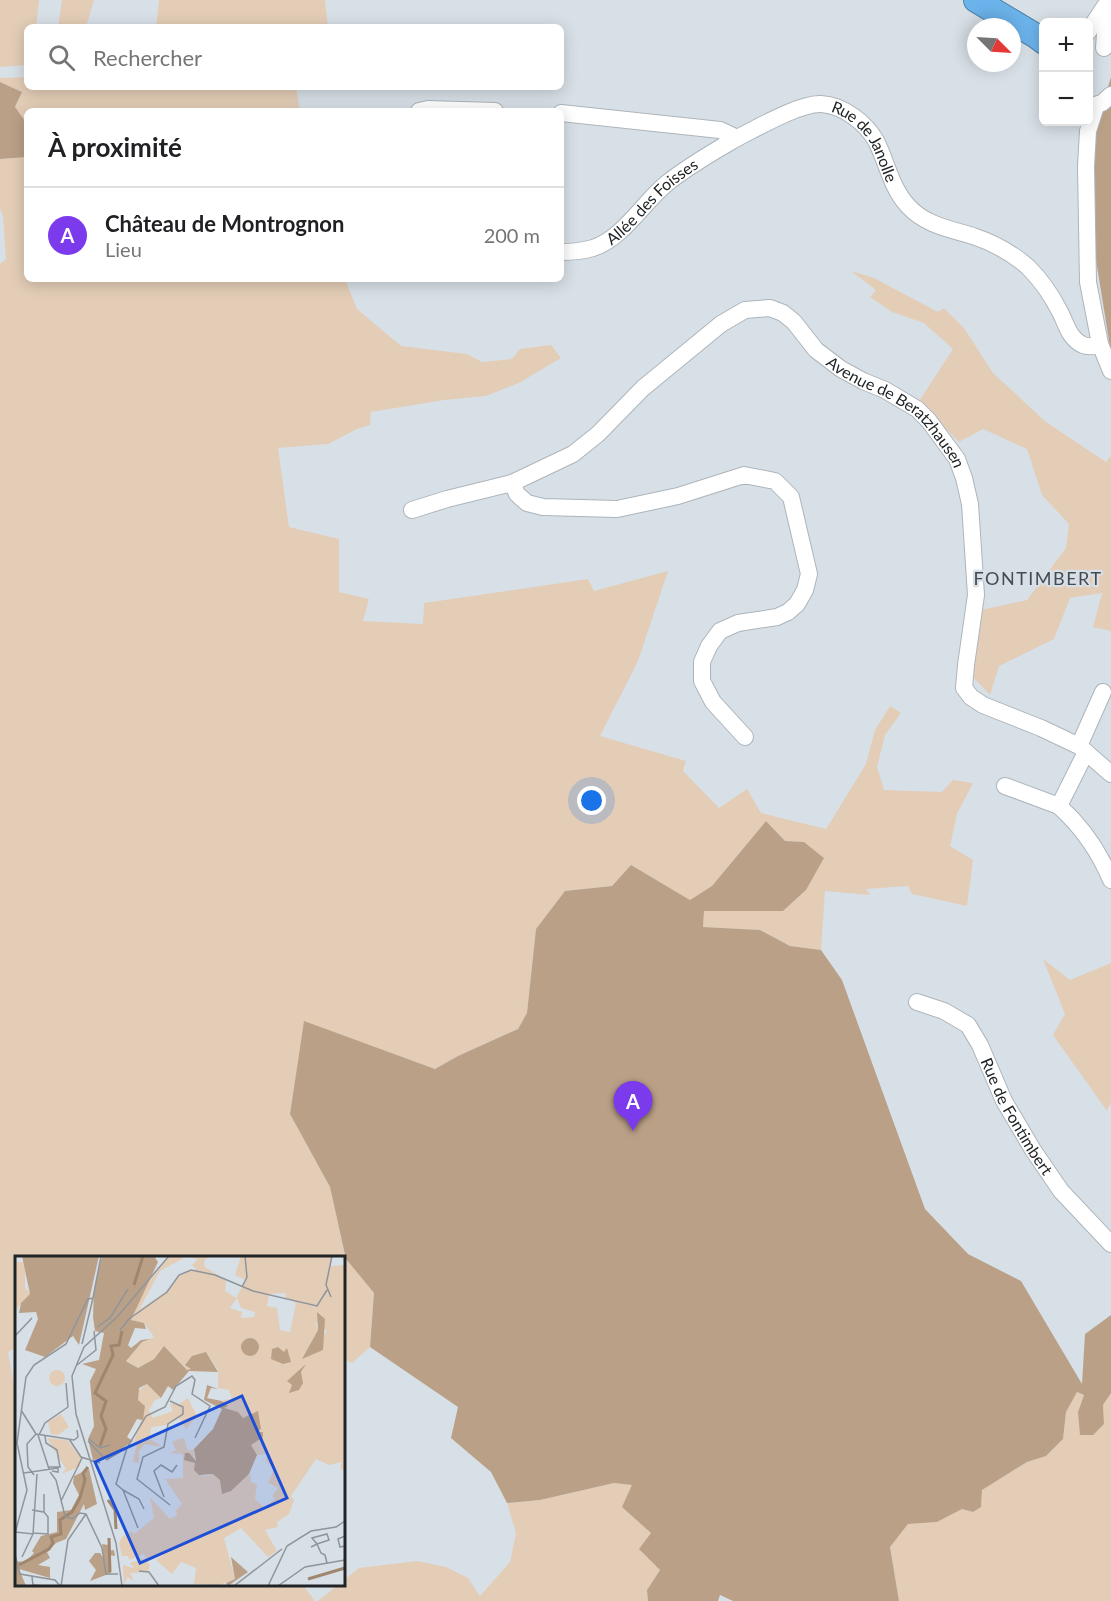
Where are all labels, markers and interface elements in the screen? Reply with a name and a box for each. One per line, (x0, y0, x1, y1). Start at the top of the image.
north arrow (967, 18, 1021, 72)
map controls (1039, 18, 1093, 126)
button: + (1039, 18, 1093, 72)
search box (24, 24, 564, 90)
icon: search (45, 41, 78, 74)
text: Rechercher (93, 44, 202, 71)
button: − (1039, 72, 1093, 126)
street label: Rue de Janolle (829, 96, 902, 185)
text: À proximité (48, 131, 182, 163)
street label: Allée des Foisses (602, 154, 701, 248)
text: Château de Montrognon (105, 210, 344, 237)
text: A (61, 223, 74, 247)
text: 200 m (484, 223, 540, 247)
text: Lieu (105, 237, 142, 261)
street label: Avenue de Beratzhausen (823, 352, 969, 470)
district label: FONTIMBERT (973, 567, 1103, 589)
your location (577, 786, 606, 815)
street label: Rue de Fontimbert (978, 1055, 1057, 1178)
pin: A (614, 1082, 652, 1131)
inset map (15, 1256, 345, 1586)

